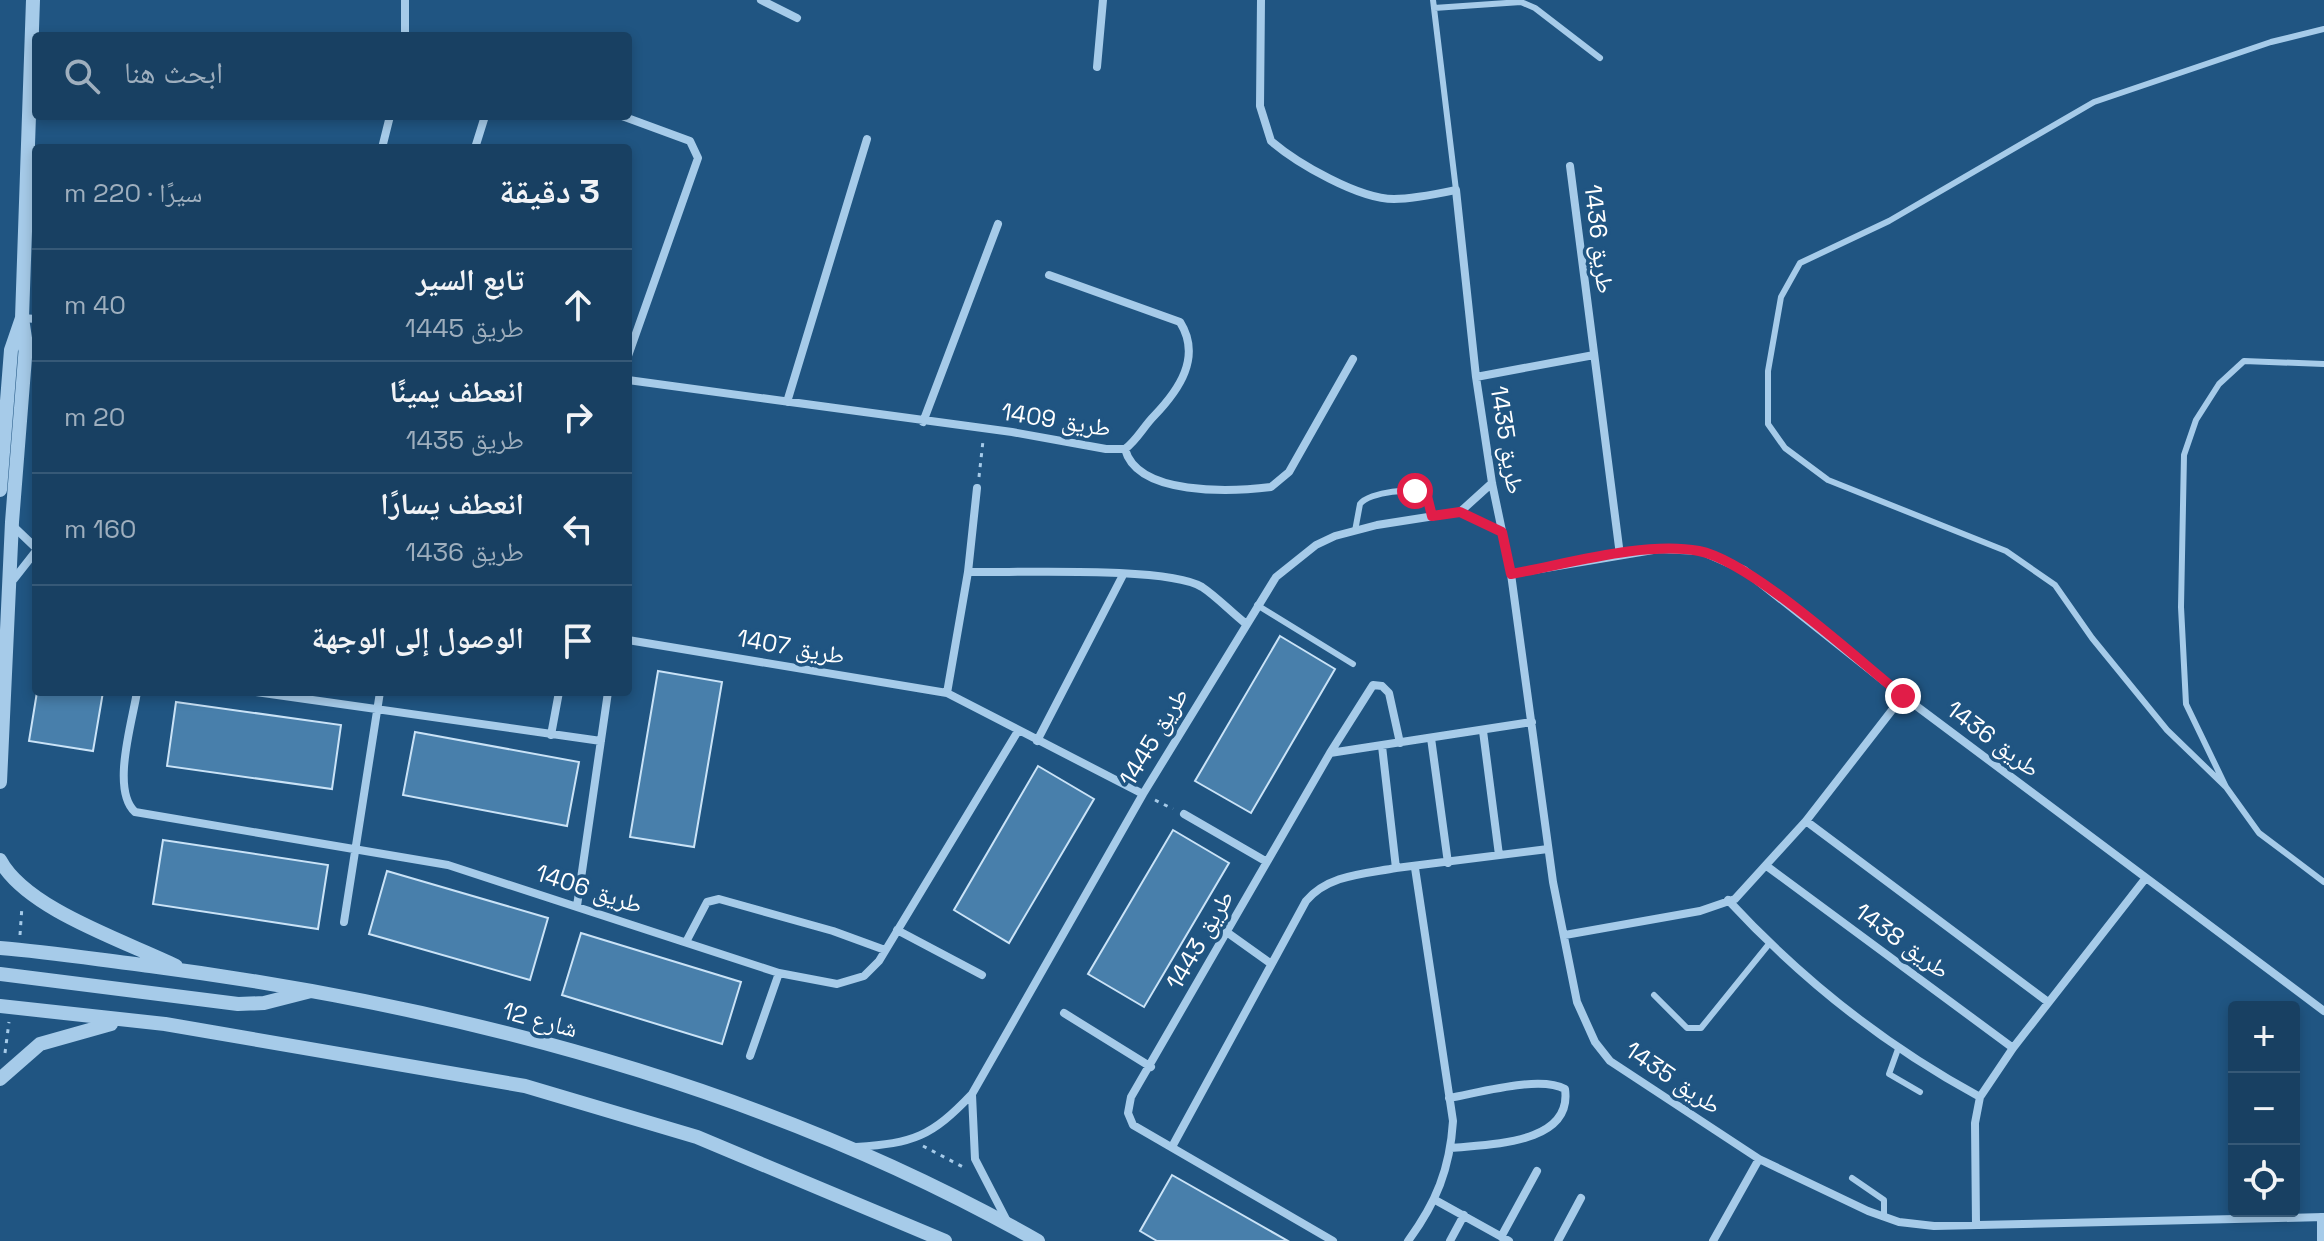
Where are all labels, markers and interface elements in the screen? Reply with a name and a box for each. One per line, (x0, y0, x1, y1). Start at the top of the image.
search box (32, 32, 632, 120)
text: ابحث هنا (124, 53, 223, 92)
icon: search (60, 54, 104, 98)
text: 3 دقيقة (499, 170, 600, 213)
text: سيرًا · 220 m (64, 176, 202, 210)
street label: طريق 1436 (1577, 183, 1622, 295)
text: تابع السير (416, 260, 524, 299)
icon: ahead (556, 283, 600, 327)
text: 40 m (64, 288, 126, 322)
text: طريق 1445 (405, 311, 524, 345)
text: انعطف يمينًا (389, 372, 524, 411)
street label: طريق 1435 (1484, 384, 1531, 496)
icon: right (556, 395, 600, 439)
street label: طريق 1409 (999, 396, 1113, 443)
text: 20 m (64, 400, 125, 434)
text: طريق 1435 (406, 423, 524, 457)
route start (1397, 473, 1433, 509)
text: انعطف يسارًا (380, 484, 524, 523)
icon: left (556, 507, 600, 551)
text: 160 m (64, 512, 137, 546)
text: طريق 1436 (405, 535, 524, 569)
text: الوصول إلى الوجهة (311, 618, 524, 657)
icon: arrive (556, 619, 600, 663)
street label: طريق 1407 (735, 622, 847, 671)
route end (1885, 678, 1921, 714)
street label: طريق 1445 (1112, 682, 1195, 792)
street label: طريق 1436 (1940, 693, 2046, 784)
street label: طريق 1406 (532, 857, 646, 920)
street label: طريق 1443 (1159, 884, 1240, 995)
street label: طريق 1438 (1849, 896, 1956, 985)
street label: شارع 12 (499, 995, 581, 1044)
map controls (2228, 1001, 2300, 1217)
button: + (2228, 1001, 2300, 1073)
street label: طريق 1435 (1619, 1034, 1727, 1121)
button: − (2228, 1073, 2300, 1145)
button: locate (2228, 1145, 2300, 1217)

